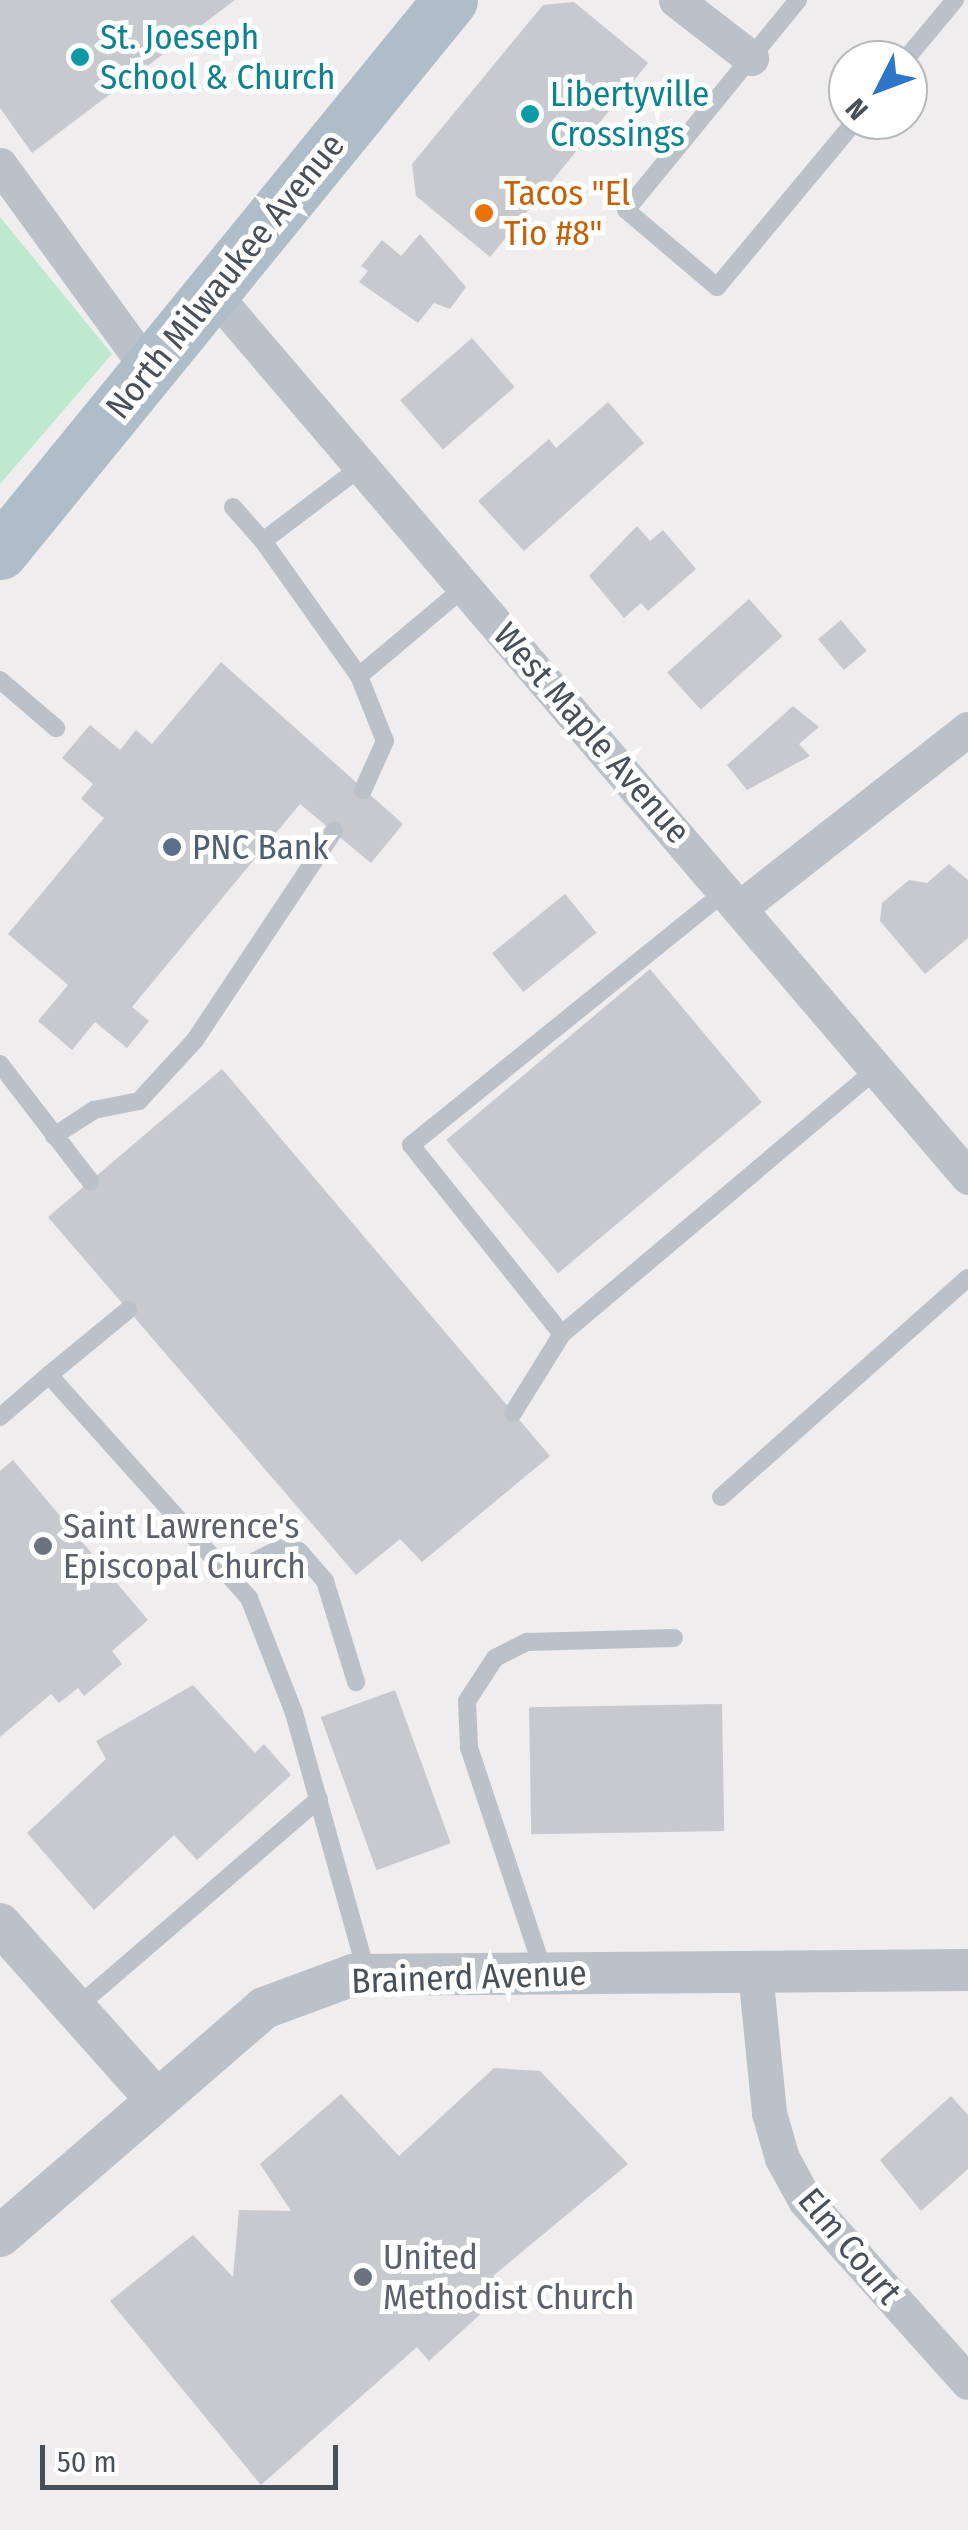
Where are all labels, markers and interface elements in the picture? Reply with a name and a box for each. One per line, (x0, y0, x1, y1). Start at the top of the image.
place label: St. Joeseph School & Church (100, 16, 335, 98)
north arrow (828, 40, 928, 140)
marker: St. Joeseph School & Church (69, 46, 91, 68)
place label: Libertyville Crossings (550, 73, 709, 155)
text: N (839, 92, 875, 126)
marker: Libertyville Crossings (519, 103, 541, 125)
street label: North Milwaukee Avenue (97, 125, 353, 427)
place label: Tacos "El Tio #8" (504, 172, 630, 254)
marker: Tacos "El Tio #8" (473, 202, 495, 224)
street label: West Maple Avenue (485, 614, 699, 852)
place label: PNC Bank (192, 826, 329, 868)
marker: PNC Bank (161, 836, 183, 858)
place label: Saint Lawrence's Episcopal Church (63, 1505, 306, 1587)
marker: Saint Lawrence's Episcopal Church (32, 1535, 54, 1557)
street label: Brainerd Avenue (351, 1952, 587, 2002)
street label: Elm Court (790, 2180, 910, 2312)
place label: United Methodist Church (383, 2236, 635, 2318)
marker: United Methodist Church (352, 2266, 374, 2288)
scale bar (45, 2425, 342, 2487)
text: 50 m (57, 2444, 117, 2480)

